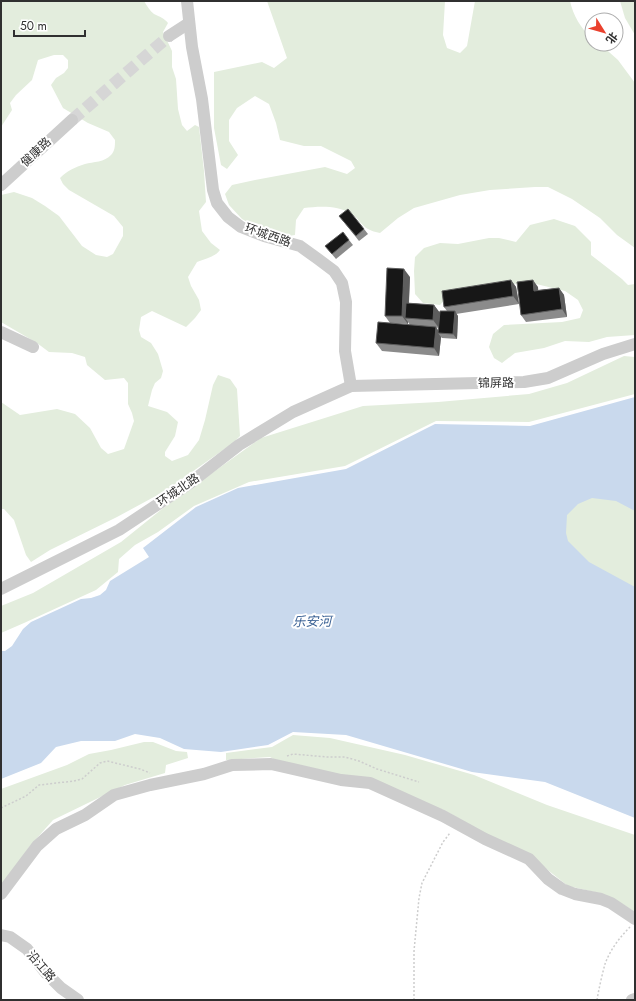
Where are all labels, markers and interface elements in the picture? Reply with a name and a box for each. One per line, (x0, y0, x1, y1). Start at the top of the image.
scale bar (14, 12, 85, 38)
north arrow (584, 12, 624, 52)
text: 50 m (20, 17, 47, 35)
text: 北 (602, 29, 622, 47)
street label: 健康路 (17, 133, 55, 171)
street label: 环城西路 (242, 219, 294, 251)
street label: 锦屏路 (478, 374, 514, 392)
street label: 环城北路 (153, 469, 203, 511)
water label: 乐安河 (292, 612, 335, 631)
street label: 沿江路 (22, 947, 60, 985)

